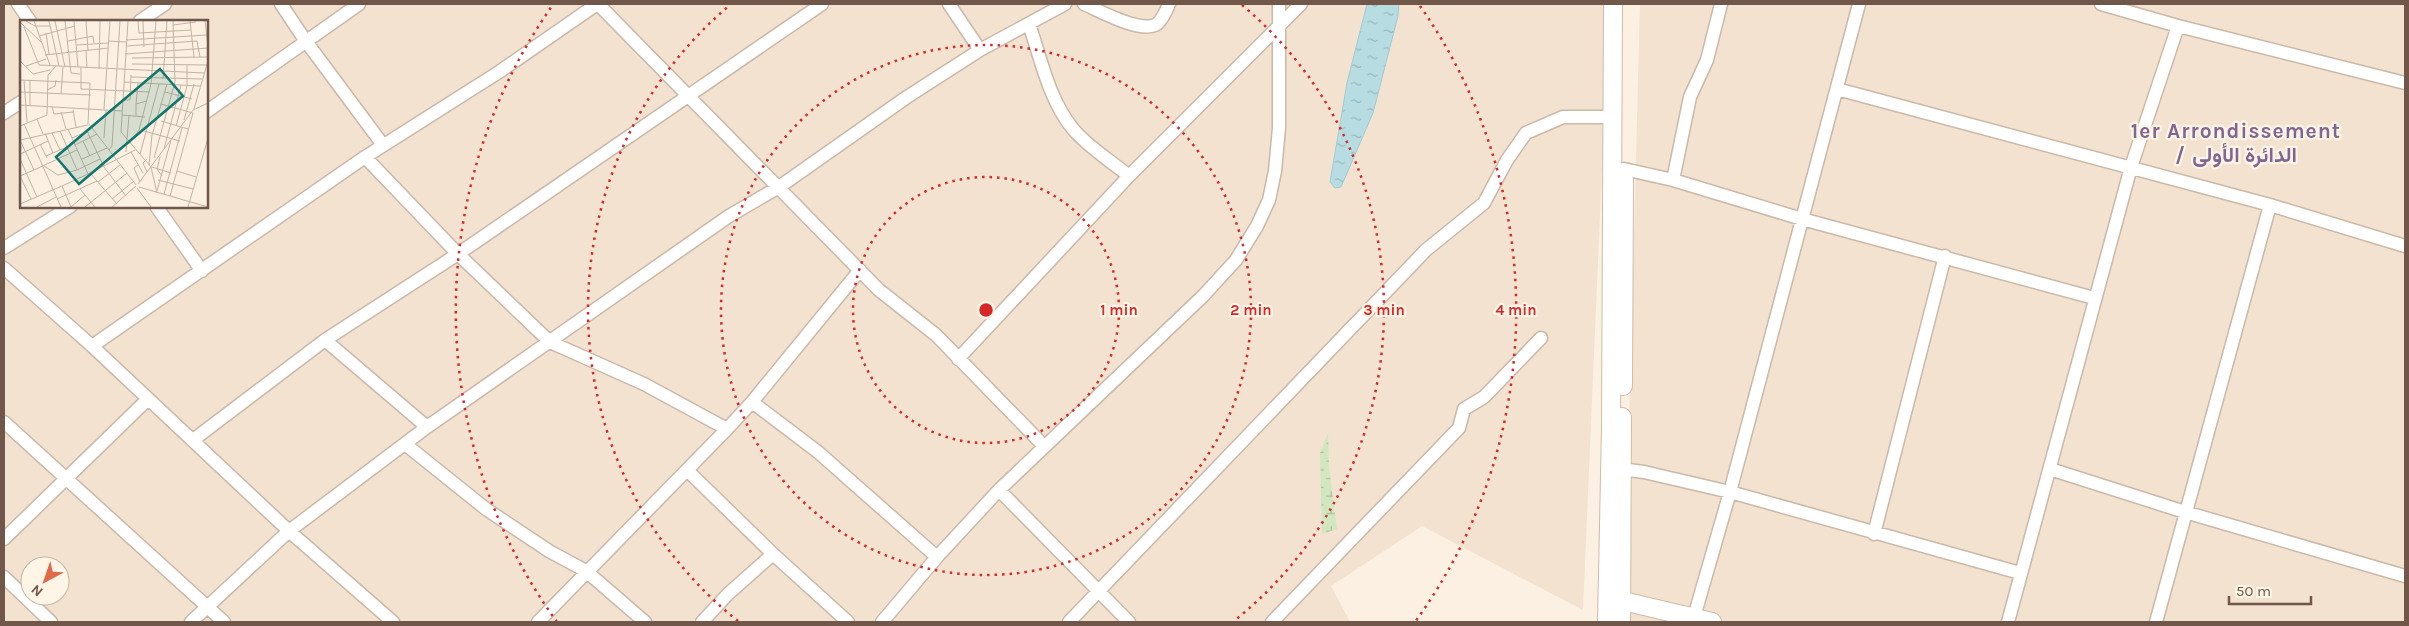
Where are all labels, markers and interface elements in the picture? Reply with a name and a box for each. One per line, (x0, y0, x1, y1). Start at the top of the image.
inset map (20, 20, 208, 208)
district label: 1er Arrondissement / الدائرة الأولى (2131, 119, 2341, 168)
centre of rings (977, 301, 995, 319)
text: 1 min (1100, 301, 1138, 319)
text: 2 min (1230, 301, 1272, 319)
text: 3 min (1363, 301, 1405, 319)
text: 4 min (1495, 301, 1537, 319)
north arrow (20, 556, 70, 606)
scale bar (2229, 574, 2312, 606)
text: N (28, 581, 46, 600)
text: 50 m (2236, 582, 2271, 600)

